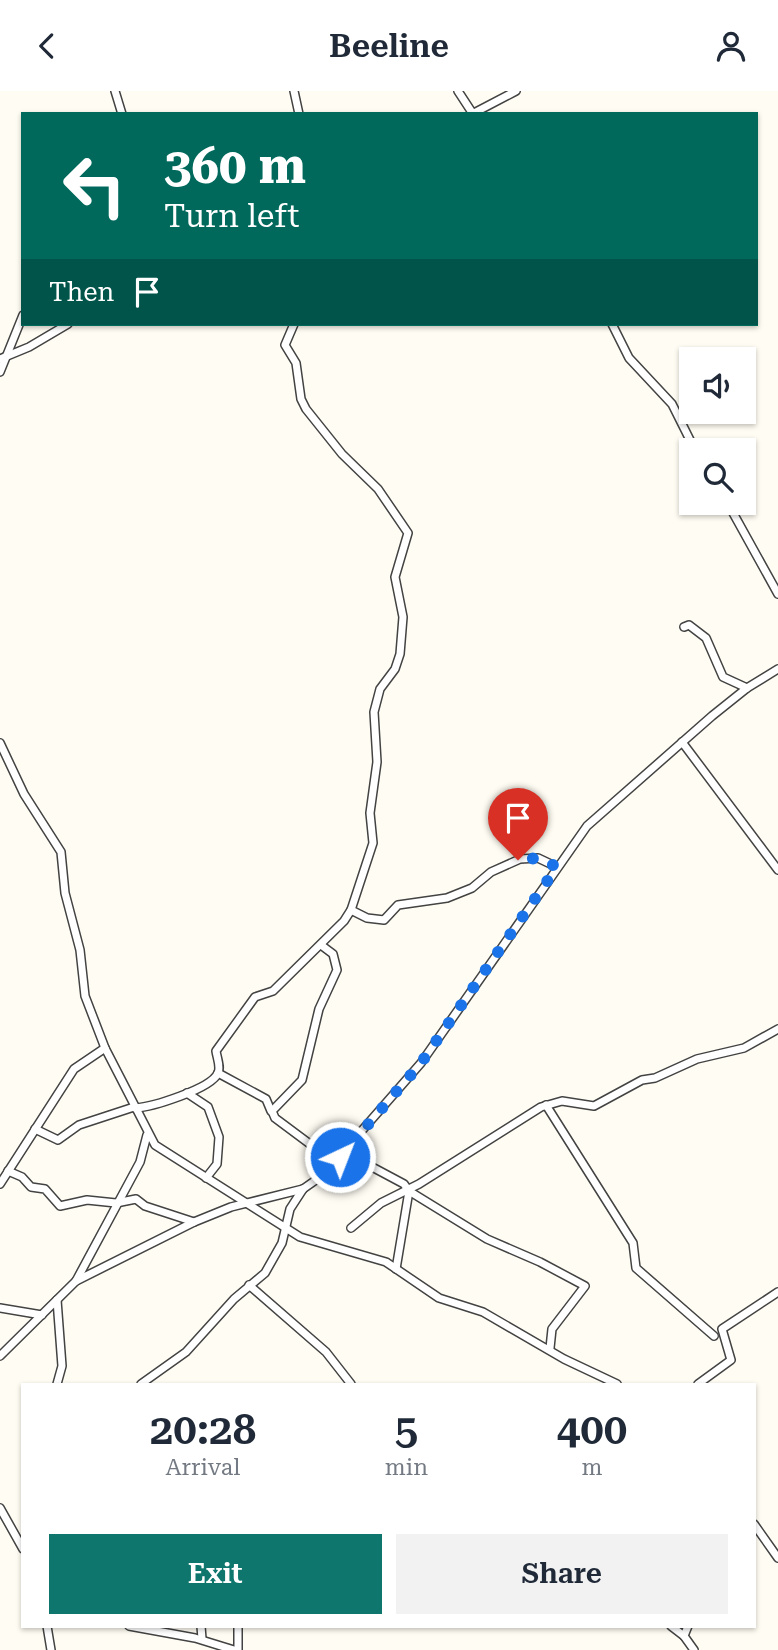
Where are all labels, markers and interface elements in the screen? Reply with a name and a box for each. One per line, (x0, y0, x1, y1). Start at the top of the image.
icon: back (28, 27, 66, 65)
text: Beeline (329, 27, 449, 65)
icon: person (712, 27, 750, 65)
text: 360 m (164, 138, 306, 195)
icon: left (49, 140, 140, 231)
text: Turn left (164, 197, 299, 235)
icon: arrive (128, 273, 166, 311)
text: Then (49, 277, 114, 307)
map controls (679, 347, 756, 515)
button: sound (679, 347, 756, 424)
button: search (679, 438, 756, 515)
pin (488, 788, 548, 860)
icon: arrive (499, 799, 537, 837)
position arrow (303, 1120, 377, 1194)
text: 20:28 (150, 1405, 256, 1454)
text: 5 (395, 1405, 418, 1454)
text: 400 (557, 1405, 627, 1454)
text: Arrival (166, 1454, 240, 1481)
text: min (385, 1454, 428, 1481)
text: m (581, 1454, 602, 1481)
button: Exit (49, 1534, 382, 1614)
button: Share (396, 1534, 728, 1614)

